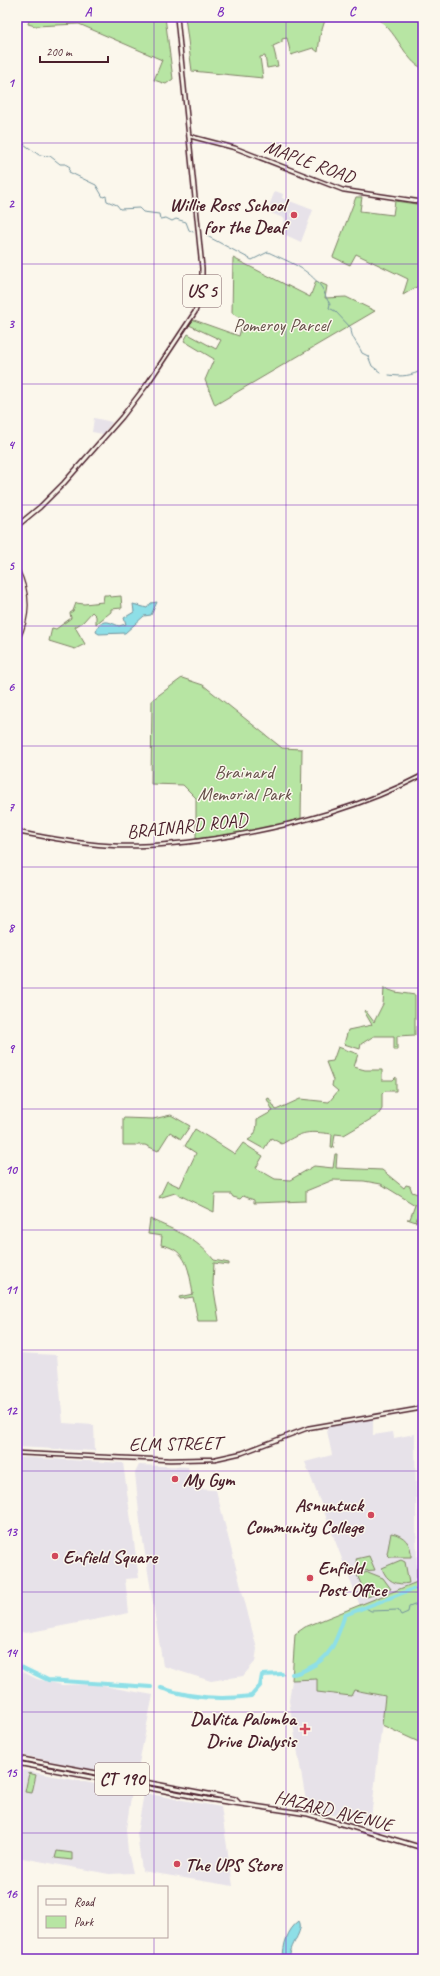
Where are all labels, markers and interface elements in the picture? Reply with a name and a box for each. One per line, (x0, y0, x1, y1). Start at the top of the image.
text: A (85, 4, 93, 20)
text: B (217, 4, 225, 20)
text: C (349, 4, 357, 20)
scale bar (40, 38, 108, 64)
text: 200 m (46, 44, 73, 60)
text: 1 (8, 75, 16, 91)
street label: MAPLE ROAD (261, 135, 360, 190)
place label: Willie Ross School for the Deaf (169, 193, 290, 239)
text: 2 (8, 196, 15, 212)
marker: Willie Ross School for the Deaf (289, 210, 299, 220)
road number: US 5 (183, 275, 221, 307)
park label: Pomeroy Parcel (233, 313, 333, 337)
text: 3 (8, 316, 15, 332)
text: 4 (8, 437, 16, 453)
text: 5 (8, 558, 15, 574)
text: 6 (8, 679, 15, 695)
park label: Brainard Memorial Park (198, 760, 292, 806)
text: 7 (8, 799, 15, 815)
street label: BRAINARD ROAD (126, 808, 251, 844)
text: 8 (8, 920, 16, 936)
text: 9 (8, 1041, 15, 1057)
text: 10 (5, 1162, 18, 1178)
text: 11 (5, 1282, 19, 1298)
text: 12 (5, 1403, 18, 1419)
street label: ELM STREET (129, 1431, 227, 1457)
place label: My Gym (183, 1468, 236, 1492)
marker: My Gym (170, 1474, 180, 1484)
place label: Asnuntuck Community College (245, 1493, 365, 1539)
marker: Asnuntuck Community College (366, 1510, 376, 1520)
text: 13 (5, 1524, 18, 1540)
place label: Enfield Square (63, 1545, 159, 1569)
marker: Enfield Square (50, 1551, 60, 1561)
place label: Enfield Post Office (318, 1556, 388, 1602)
marker: Enfield Post Office (305, 1573, 315, 1583)
text: 14 (5, 1645, 19, 1661)
place label: DaVita Palomba Drive Dialysis (190, 1707, 298, 1753)
marker: DaVita Palomba Drive Dialysis (299, 1723, 311, 1735)
road number: CT 190 (95, 1763, 149, 1795)
text: 15 (5, 1765, 18, 1781)
street label: HAZARD AVENUE (272, 1785, 398, 1838)
place label: The UPS Store (185, 1853, 284, 1877)
marker: The UPS Store (172, 1859, 182, 1869)
text: 16 (5, 1886, 18, 1902)
legend (38, 1886, 168, 1938)
text: Road (74, 1894, 96, 1910)
text: Park (74, 1914, 95, 1930)

